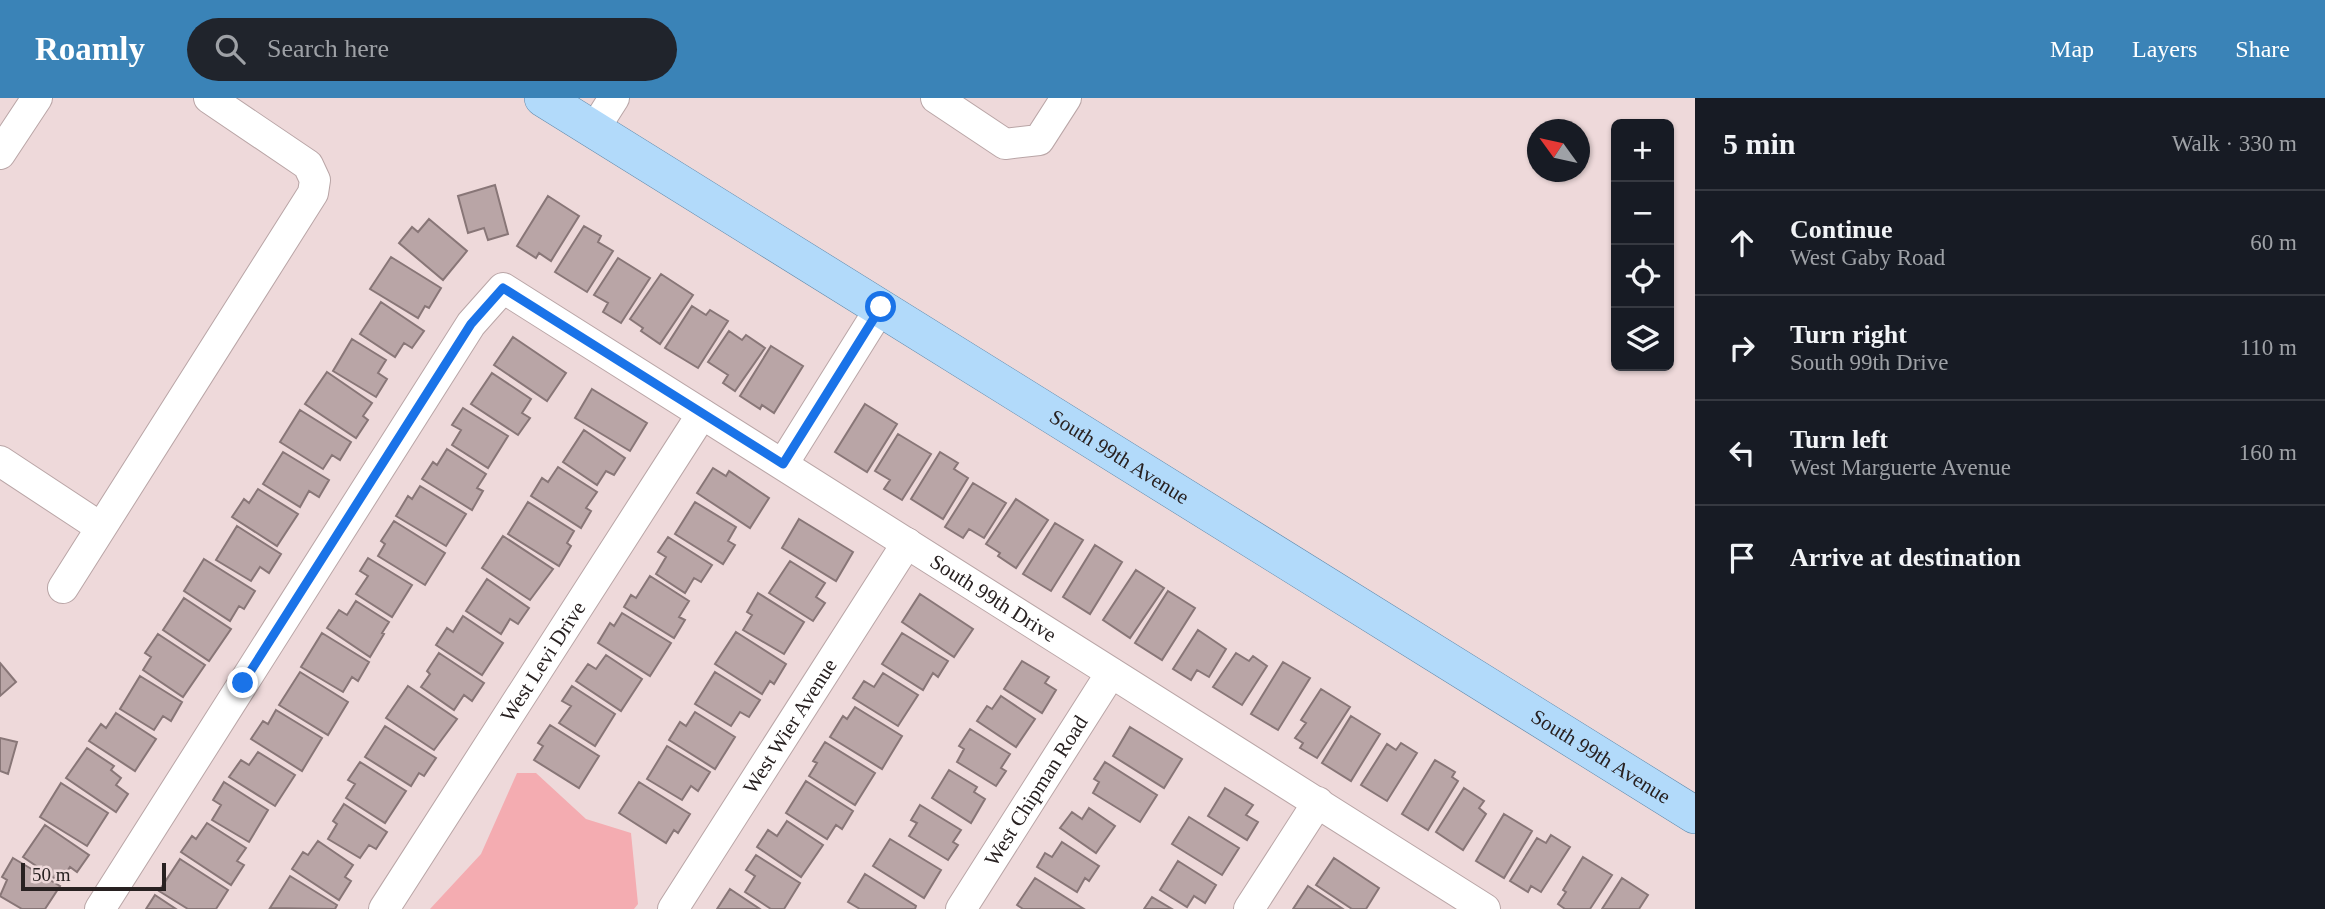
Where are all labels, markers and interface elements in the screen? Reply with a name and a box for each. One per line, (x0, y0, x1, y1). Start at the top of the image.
search box (187, 18, 677, 81)
icon: search (211, 30, 249, 68)
text: Roamly (35, 31, 145, 67)
text: Search here (267, 34, 389, 63)
text: Map (2050, 36, 2094, 62)
text: Layers (2132, 36, 2197, 62)
text: Share (2235, 36, 2290, 62)
north arrow (1527, 119, 1590, 182)
map controls (1611, 119, 1674, 371)
button: + (1611, 119, 1674, 182)
text: 5 min (1723, 127, 1796, 160)
text: Walk · 330 m (2172, 131, 2297, 156)
button: − (1611, 182, 1674, 245)
text: Continue (1790, 215, 1893, 244)
icon: ahead (1723, 224, 1761, 262)
text: 60 m (2250, 230, 2297, 255)
button: locate (1611, 245, 1674, 308)
text: West Gaby Road (1790, 245, 1945, 270)
route start (865, 291, 896, 322)
button: layers (1611, 308, 1674, 371)
text: Turn right (1790, 320, 1907, 349)
icon: right (1723, 329, 1761, 367)
text: 110 m (2240, 335, 2297, 360)
text: South 99th Drive (1790, 350, 1948, 375)
street label: South 99th Avenue (1045, 404, 1194, 509)
text: Turn left (1790, 425, 1888, 454)
icon: left (1723, 434, 1761, 472)
text: 160 m (2239, 440, 2297, 465)
text: West Marguerte Avenue (1790, 455, 2011, 480)
icon: arrive (1723, 539, 1761, 577)
text: Arrive at destination (1790, 543, 2021, 572)
street label: South 99th Drive (926, 549, 1061, 647)
street label: West Levi Drive (495, 597, 590, 726)
street label: West Wier Avenue (738, 654, 842, 798)
route end (227, 667, 258, 698)
street label: South 99th Avenue (1527, 704, 1675, 809)
street label: West Chipman Road (979, 711, 1093, 870)
scale bar (21, 860, 166, 892)
text: 50 m (32, 864, 71, 885)

